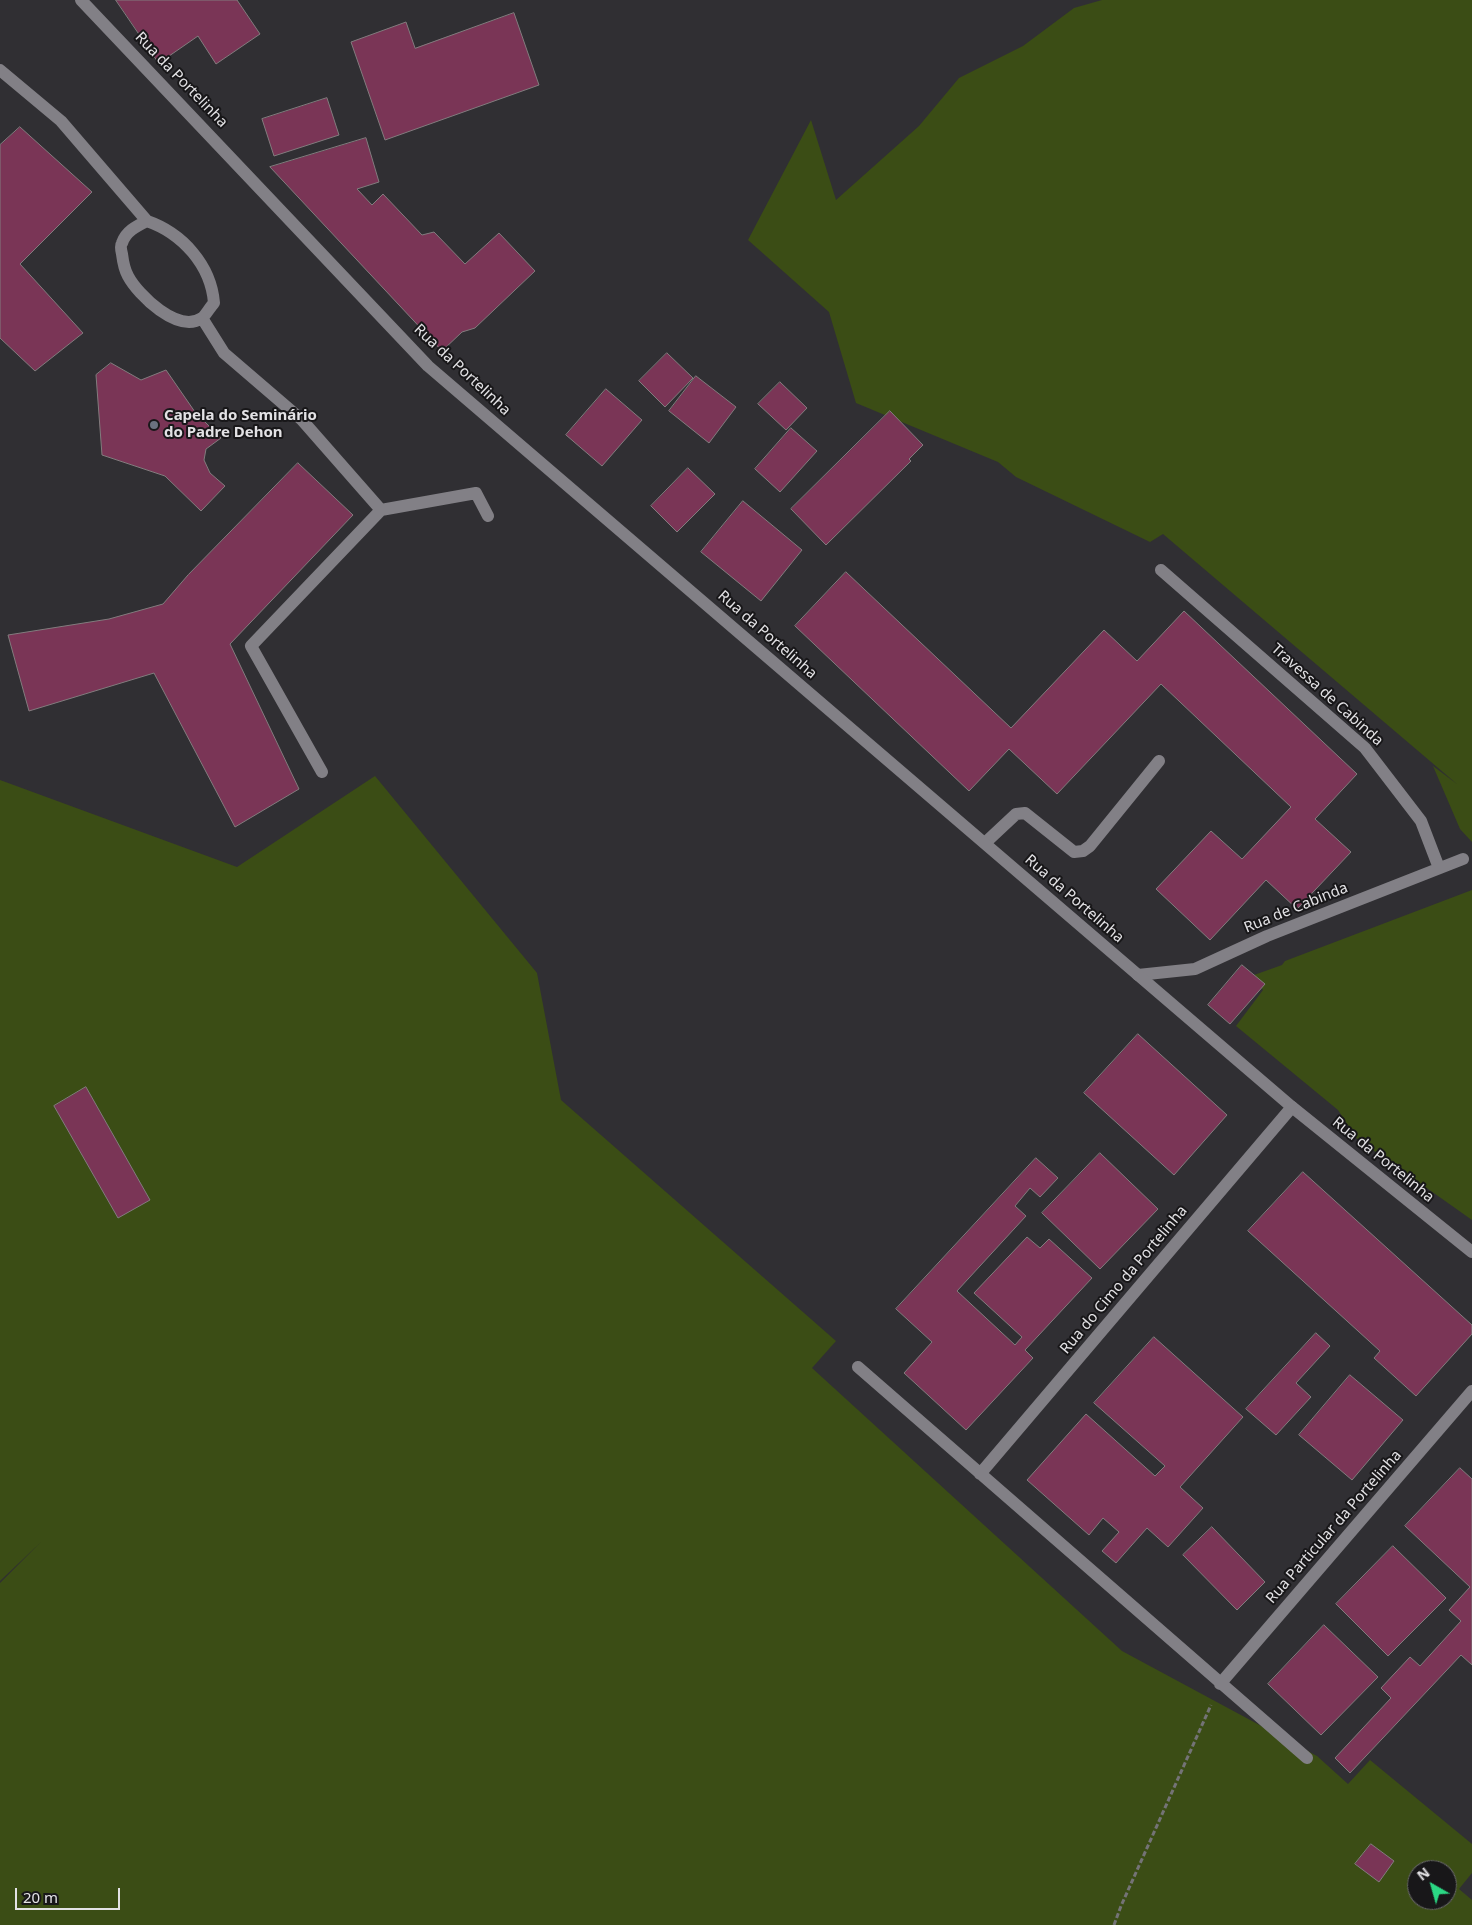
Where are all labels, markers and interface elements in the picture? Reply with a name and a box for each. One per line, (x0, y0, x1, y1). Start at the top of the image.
street label: Rua da Portelinha (131, 29, 231, 131)
street label: Rua da Portelinha (410, 321, 514, 419)
place label: Capela do Seminário do Padre Dehon (164, 407, 317, 442)
marker: Capela do Seminário do Padre Dehon (148, 419, 160, 431)
street label: Rua da Portelinha (714, 587, 820, 683)
street label: Travessa de Cabinda (1267, 640, 1387, 750)
street label: Rua da Portelinha (1021, 851, 1127, 947)
street label: Rua de Cabinda (1241, 879, 1351, 937)
street label: Rua da Portelinha (1329, 1114, 1437, 1206)
street label: Rua do Cimo da Portelinha (1057, 1202, 1191, 1358)
street label: Rua Particular da Portelinha (1263, 1447, 1405, 1607)
north arrow (1407, 1860, 1457, 1910)
text: N (1413, 1863, 1433, 1885)
scale bar (18, 1878, 122, 1910)
text: 20 m (23, 1887, 58, 1907)

